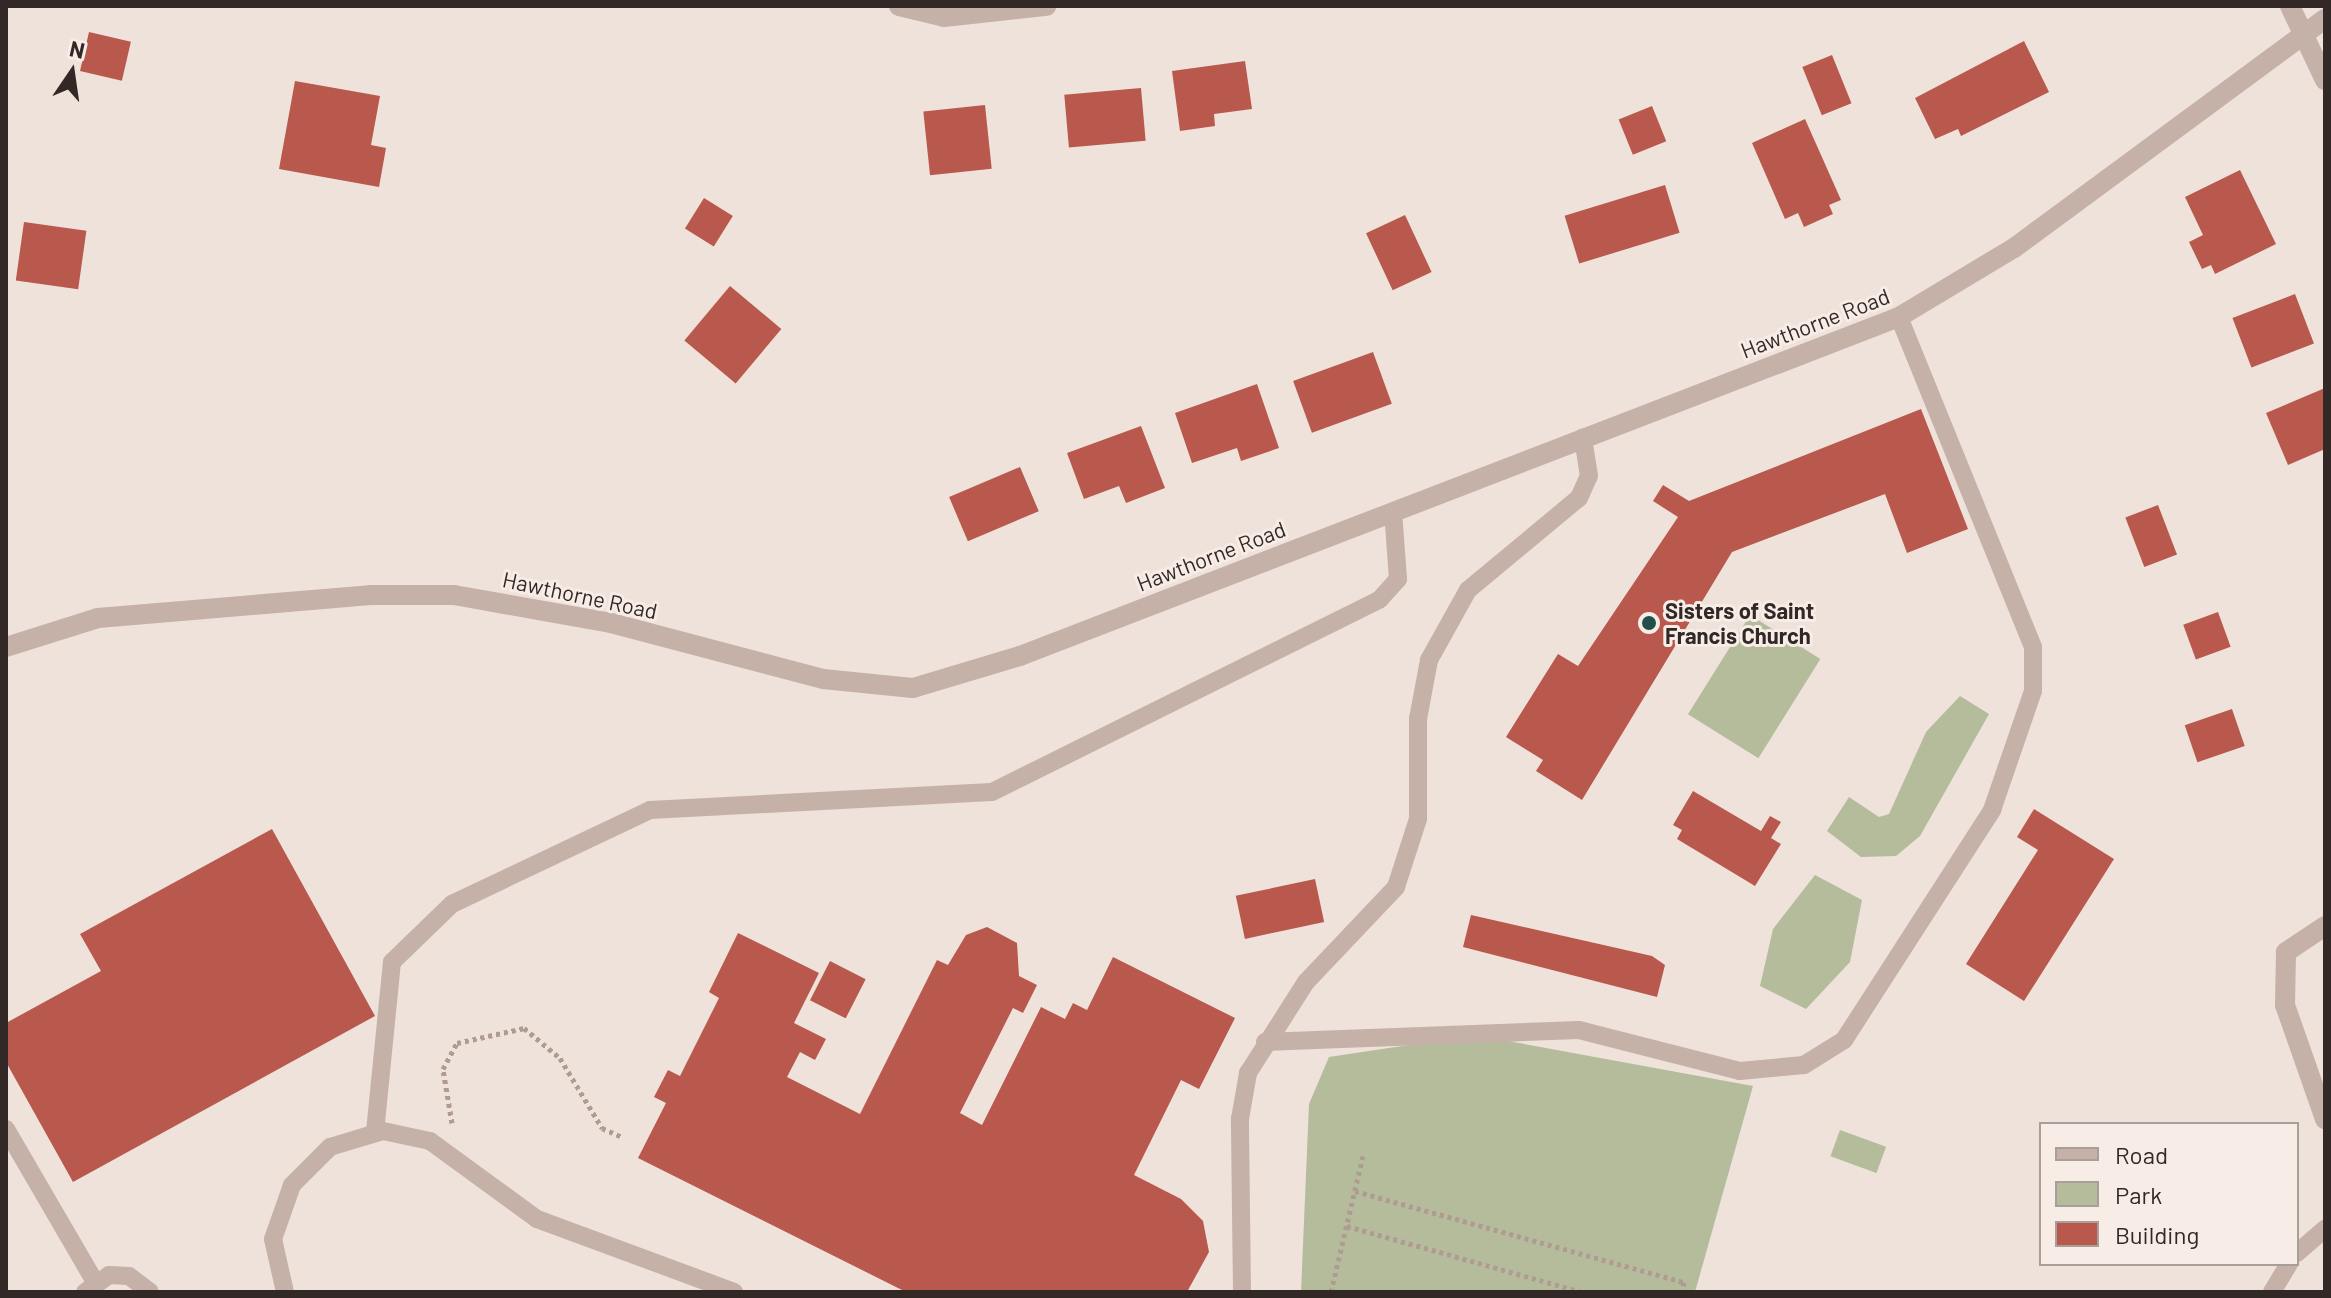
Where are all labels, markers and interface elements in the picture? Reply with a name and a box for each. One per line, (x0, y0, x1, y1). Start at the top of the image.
north arrow (32, 32, 112, 112)
text: N (67, 34, 87, 63)
street label: Hawthorne Road (1737, 282, 1893, 364)
street label: Hawthorne Road (1133, 515, 1289, 597)
street label: Hawthorne Road (500, 566, 660, 624)
place label: Sisters of Saint Francis Church (1665, 597, 1814, 648)
marker: Sisters of Saint Francis Church (1640, 614, 1658, 632)
legend (2039, 1122, 2299, 1266)
text: Road (2115, 1140, 2168, 1169)
text: Park (2115, 1180, 2162, 1209)
text: Building (2115, 1220, 2199, 1249)

